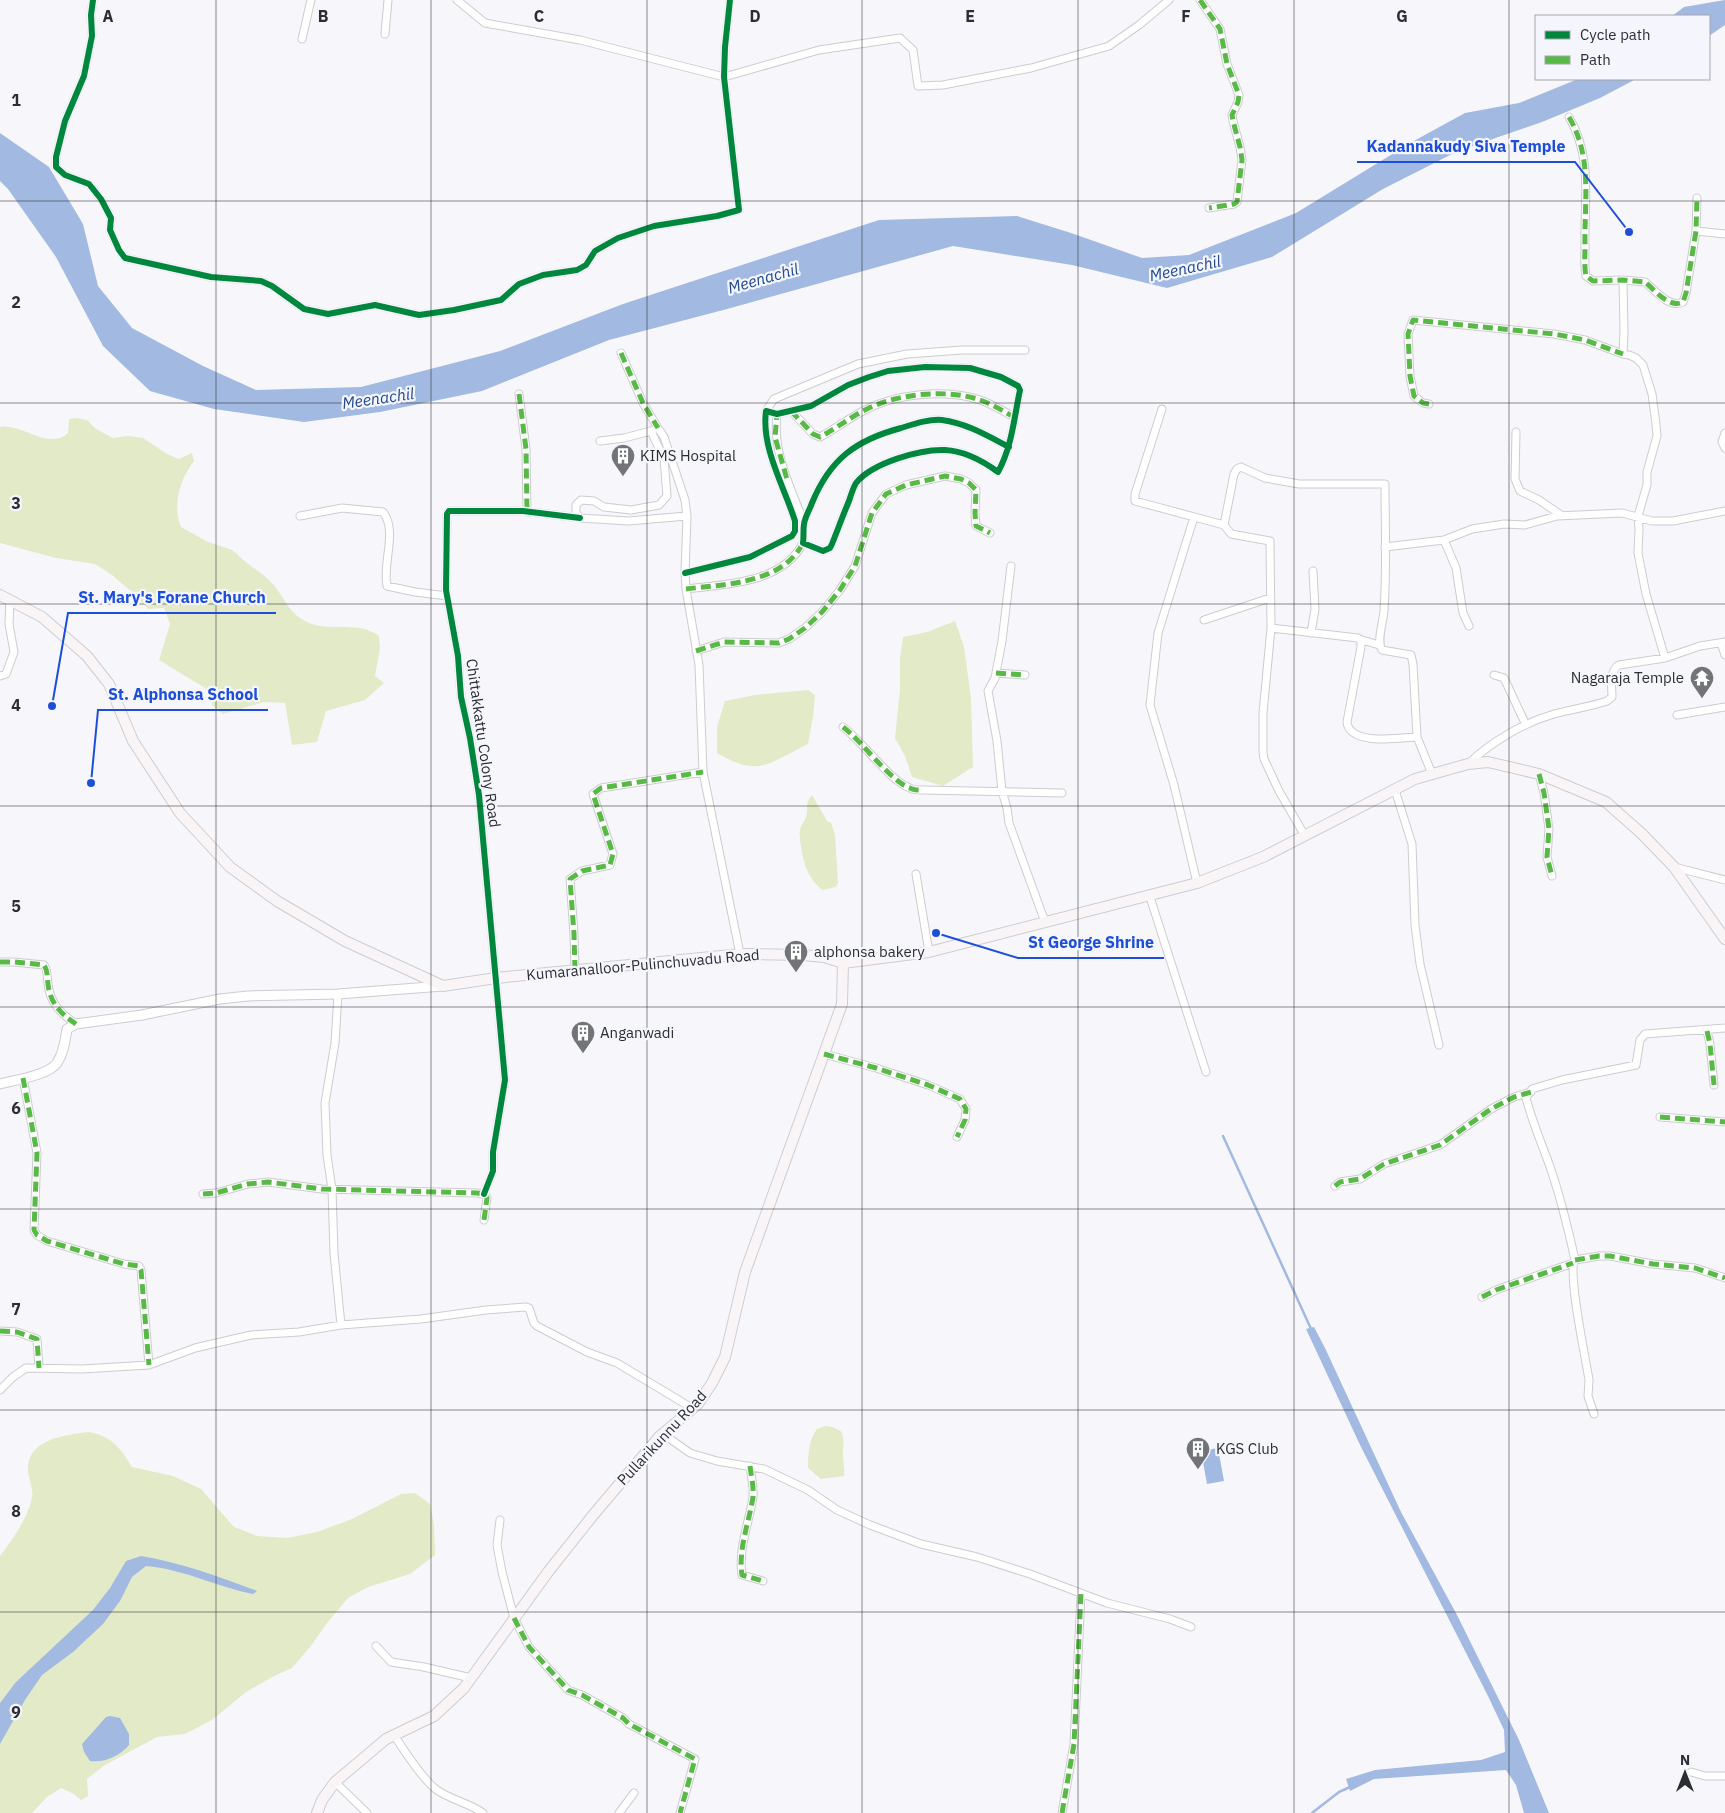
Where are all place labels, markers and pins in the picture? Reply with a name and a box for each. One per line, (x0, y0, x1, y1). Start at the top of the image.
callout: Kadannakudy Siva Temple (1357, 131, 1575, 162)
building icon: KIMS Hospital (610, 443, 636, 477)
place label: KIMS Hospital (640, 446, 736, 465)
callout: St. Mary's Forane Church (68, 582, 276, 613)
temple icon: Nagaraja Temple (1689, 665, 1715, 699)
place label: Nagaraja Temple (1571, 668, 1684, 687)
callout: St. Alphonsa School (98, 679, 268, 710)
callout: St George Shrine (1018, 927, 1164, 958)
building icon: alphonsa bakery (783, 939, 809, 973)
place label: alphonsa bakery (814, 942, 925, 961)
building icon: Anganwadi (570, 1020, 596, 1054)
place label: Anganwadi (600, 1023, 674, 1042)
building icon: KGS Club (1185, 1436, 1211, 1470)
place label: KGS Club (1216, 1439, 1278, 1458)

